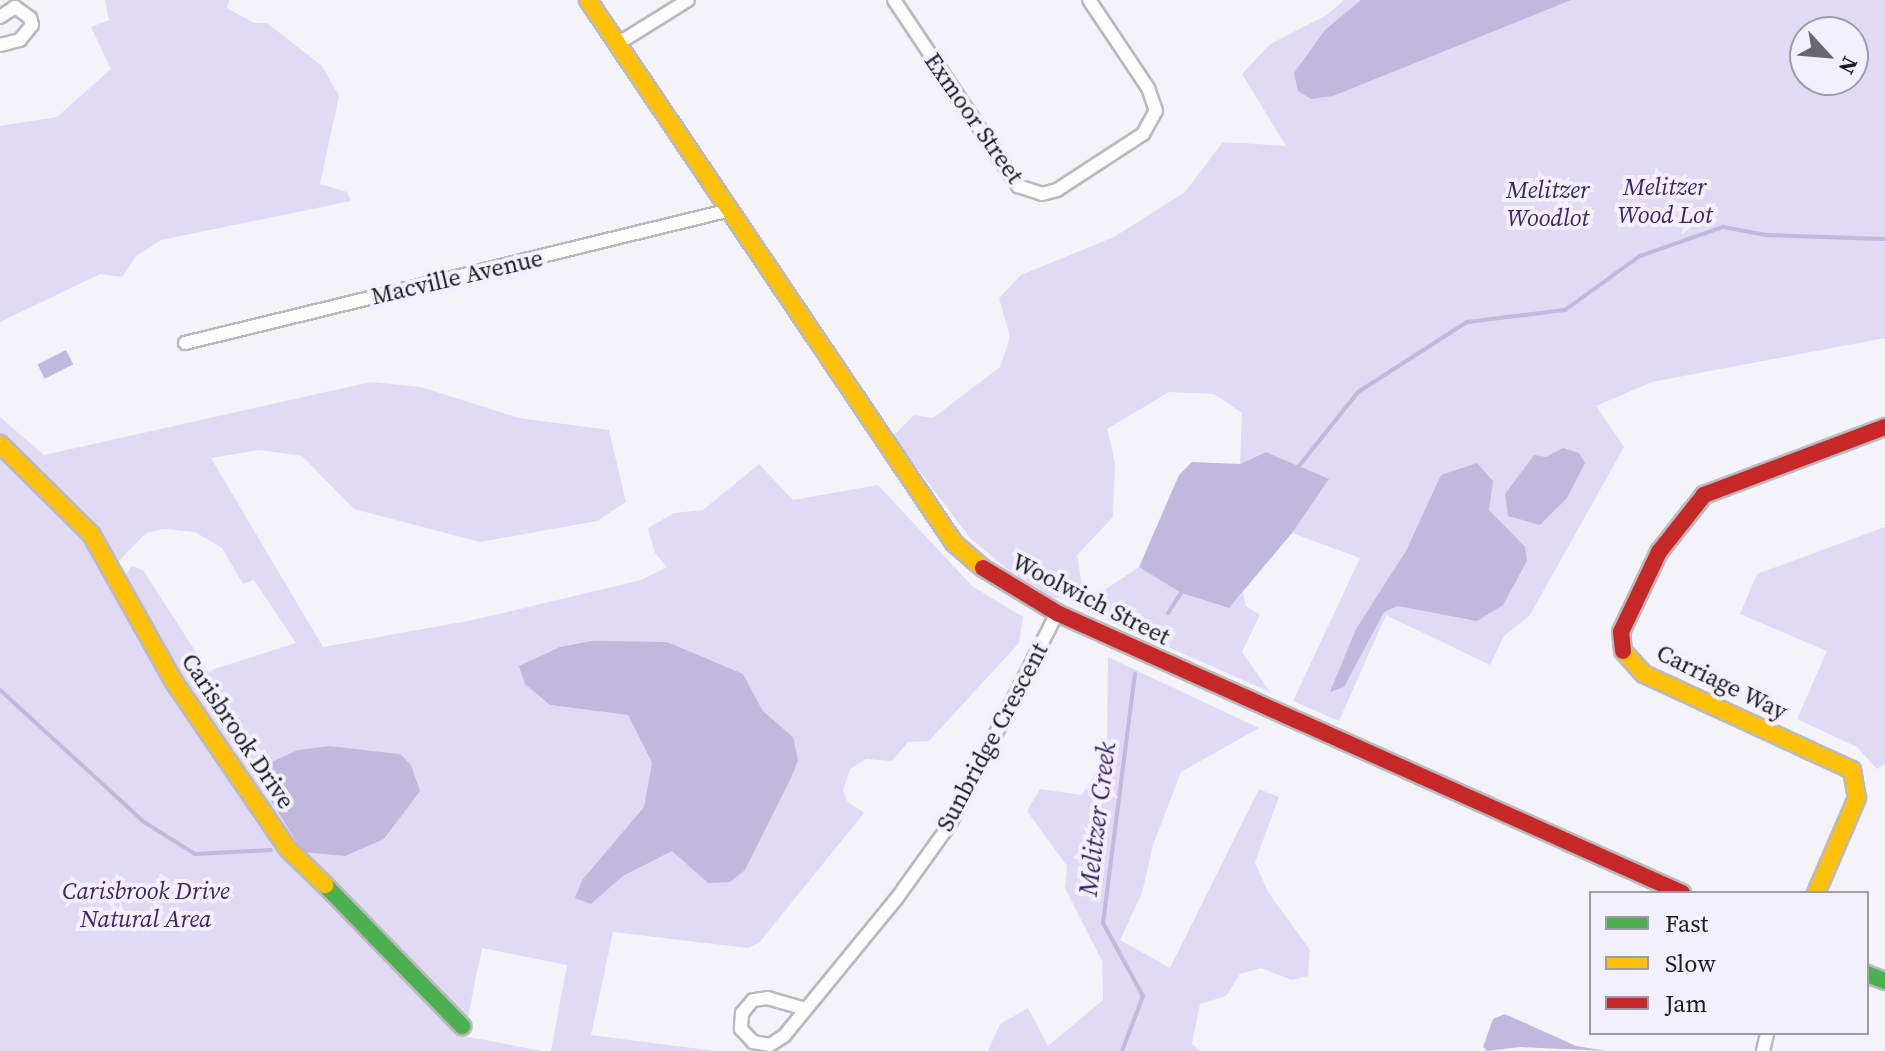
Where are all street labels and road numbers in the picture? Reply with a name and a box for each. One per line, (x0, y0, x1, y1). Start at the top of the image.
street label: Exmoor Street (918, 47, 1030, 189)
street label: Macville Avenue (368, 243, 546, 311)
street label: Woolwich Street (1007, 547, 1175, 651)
street label: Sunbridge Crescent (930, 638, 1054, 836)
street label: Carriage Way (1652, 638, 1792, 726)
street label: Carisbrook Drive (175, 648, 301, 814)

